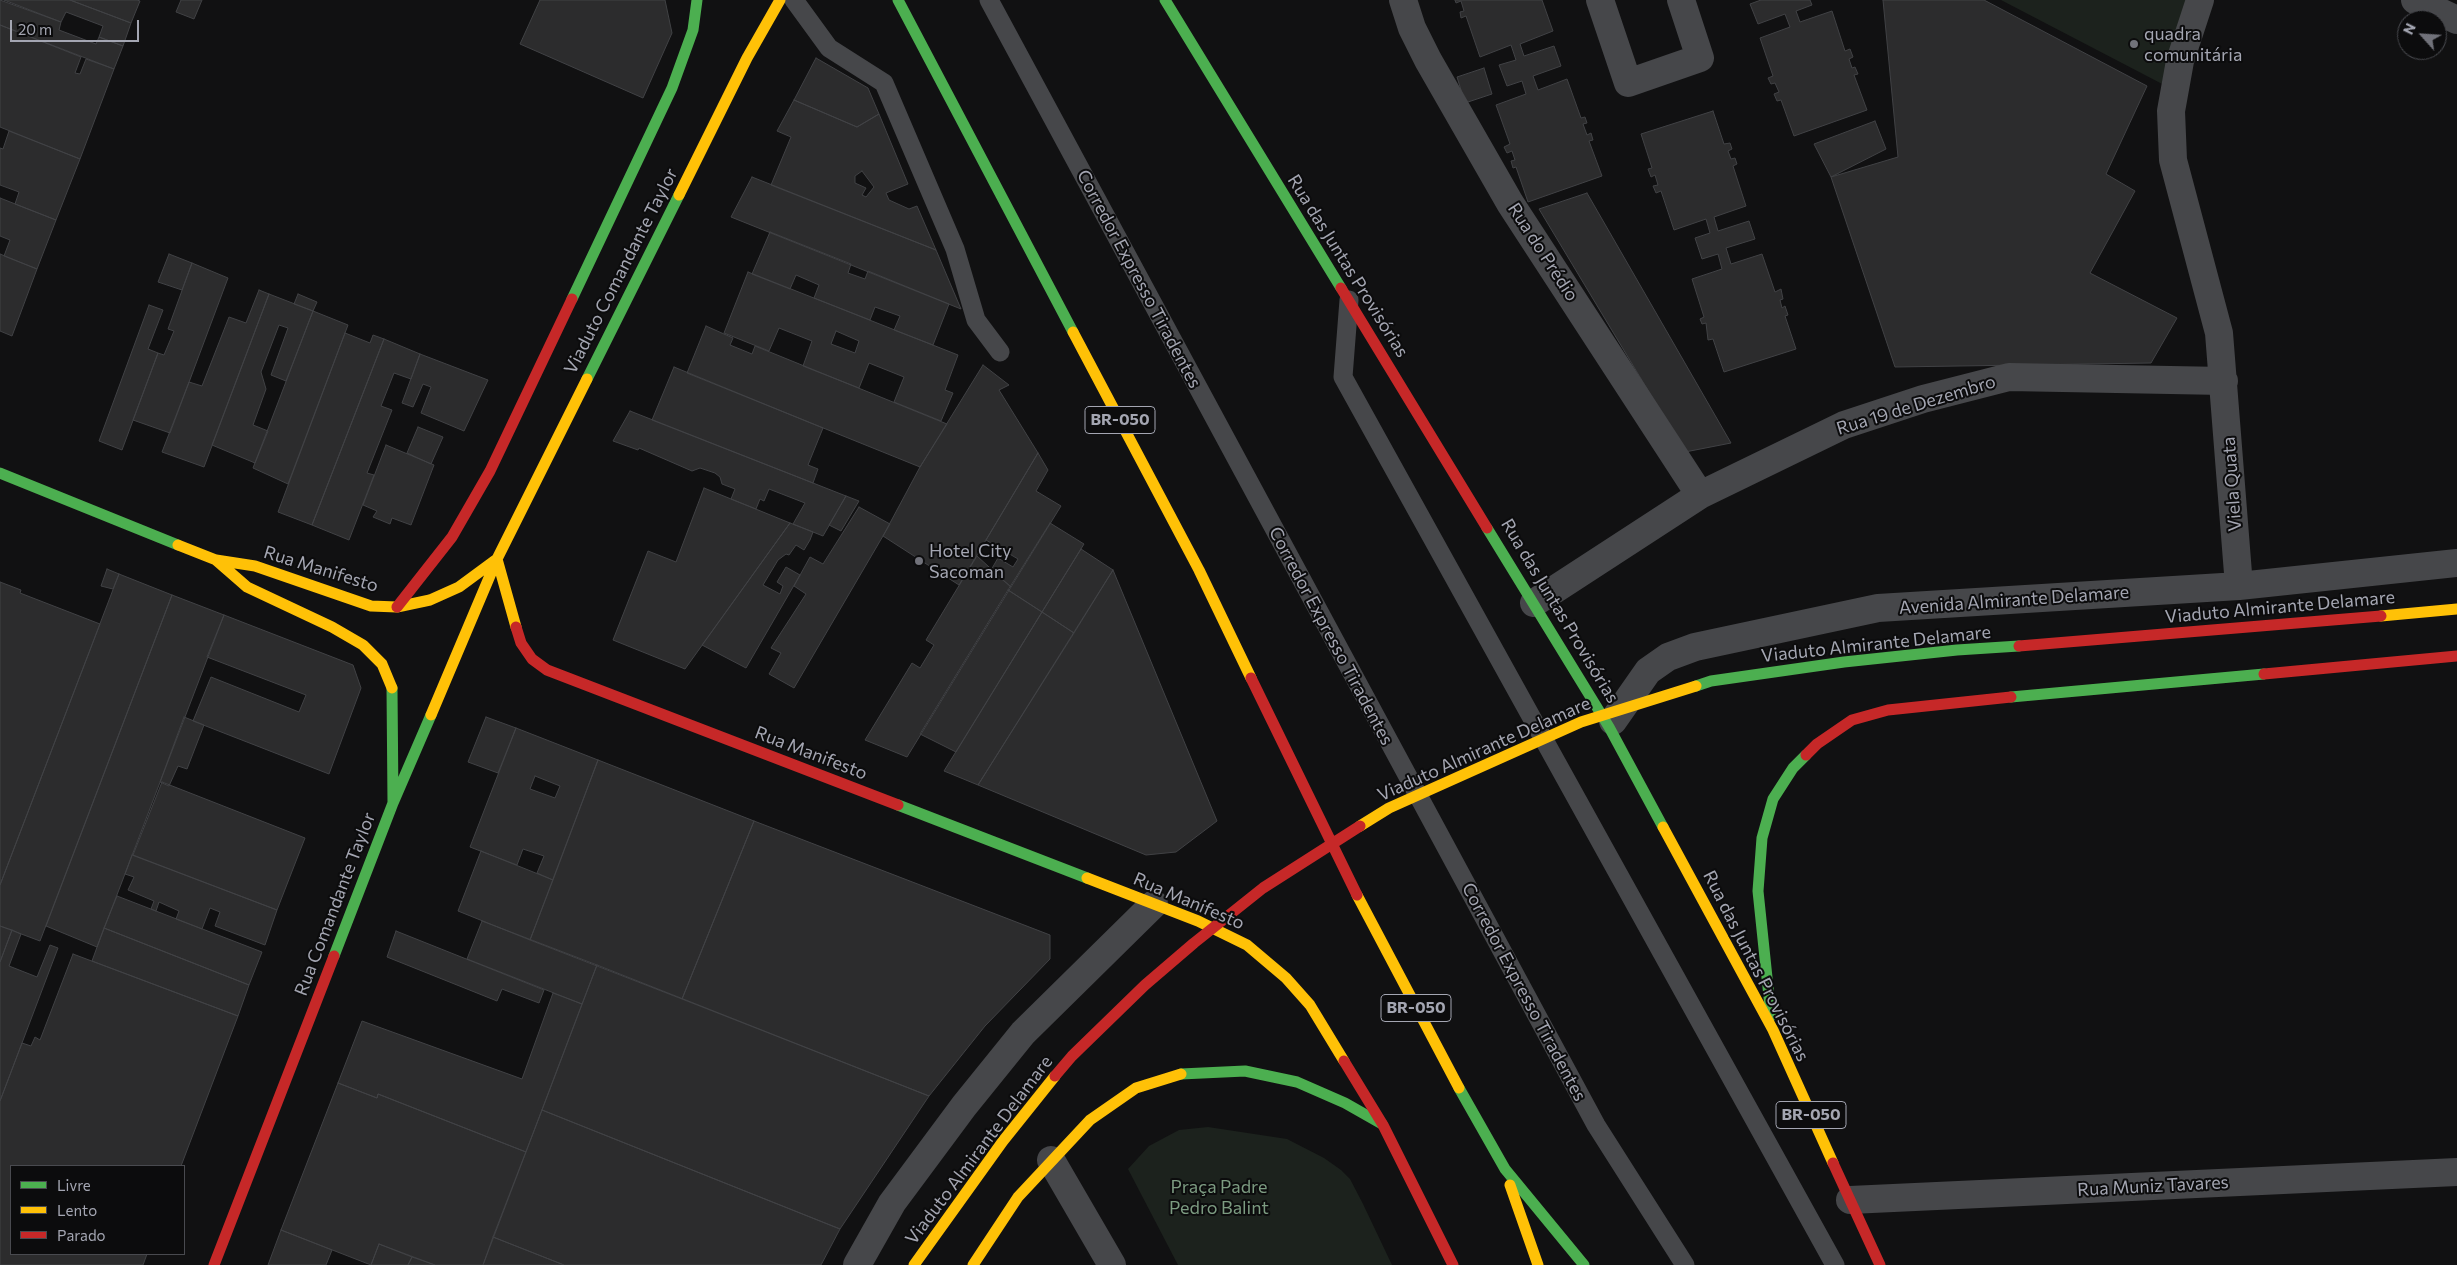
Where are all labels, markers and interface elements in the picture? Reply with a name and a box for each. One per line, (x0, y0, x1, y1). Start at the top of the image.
scale bar (12, 10, 141, 42)
north arrow (2397, 10, 2447, 60)
text: 20 m (18, 20, 52, 38)
text: N (2399, 20, 2419, 37)
place label: quadra comunitária (2144, 23, 2242, 66)
marker: quadra comunitária (2128, 38, 2140, 50)
street label: Viaduto Comandante Taylor (560, 164, 682, 378)
street label: Corredor Expresso Tiradentes (1072, 166, 1206, 392)
street label: Rua das Juntas Provisórias (1283, 171, 1413, 361)
street label: Rua do Prédio (1503, 199, 1583, 305)
street label: Rua 19 de Dezembro (1834, 370, 1998, 440)
road number: BR-050 (1085, 406, 1155, 434)
street label: Viela Quata (2218, 436, 2246, 532)
street label: Rua das Juntas Provisórias (1496, 515, 1624, 707)
street label: Corredor Expresso Tiradentes (1264, 523, 1398, 749)
place label: Hotel City Sacoman (929, 540, 1012, 582)
street label: Rua Manifesto (261, 541, 381, 597)
marker: Hotel City Sacoman (913, 555, 925, 567)
street label: Avenida Almirante Delamare (1898, 581, 2130, 619)
street label: Viaduto Almirante Delamare (2164, 586, 2396, 628)
street label: Viaduto Almirante Delamare (1760, 621, 1992, 667)
street label: Viaduto Almirante Delamare (1374, 692, 1594, 806)
street label: Rua Manifesto (752, 722, 870, 784)
street label: Rua Comandante Taylor (290, 809, 380, 999)
street label: Rua das Juntas Provisórias (1698, 867, 1814, 1065)
street label: Rua Manifesto (1130, 868, 1248, 934)
street label: Corredor Expresso Tiradentes (1457, 879, 1591, 1105)
road number: BR-050 (1381, 994, 1451, 1021)
street label: Viaduto Almirante Delamare (901, 1051, 1057, 1249)
road number: BR-050 (1776, 1102, 1846, 1128)
legend (10, 1165, 185, 1255)
street label: Rua Muniz Tavares (2077, 1171, 2229, 1201)
text: Livre (57, 1176, 91, 1194)
park label: Praça Padre Pedro Balint (1169, 1176, 1269, 1218)
text: Lento (57, 1201, 97, 1219)
text: Parado (57, 1226, 106, 1244)

